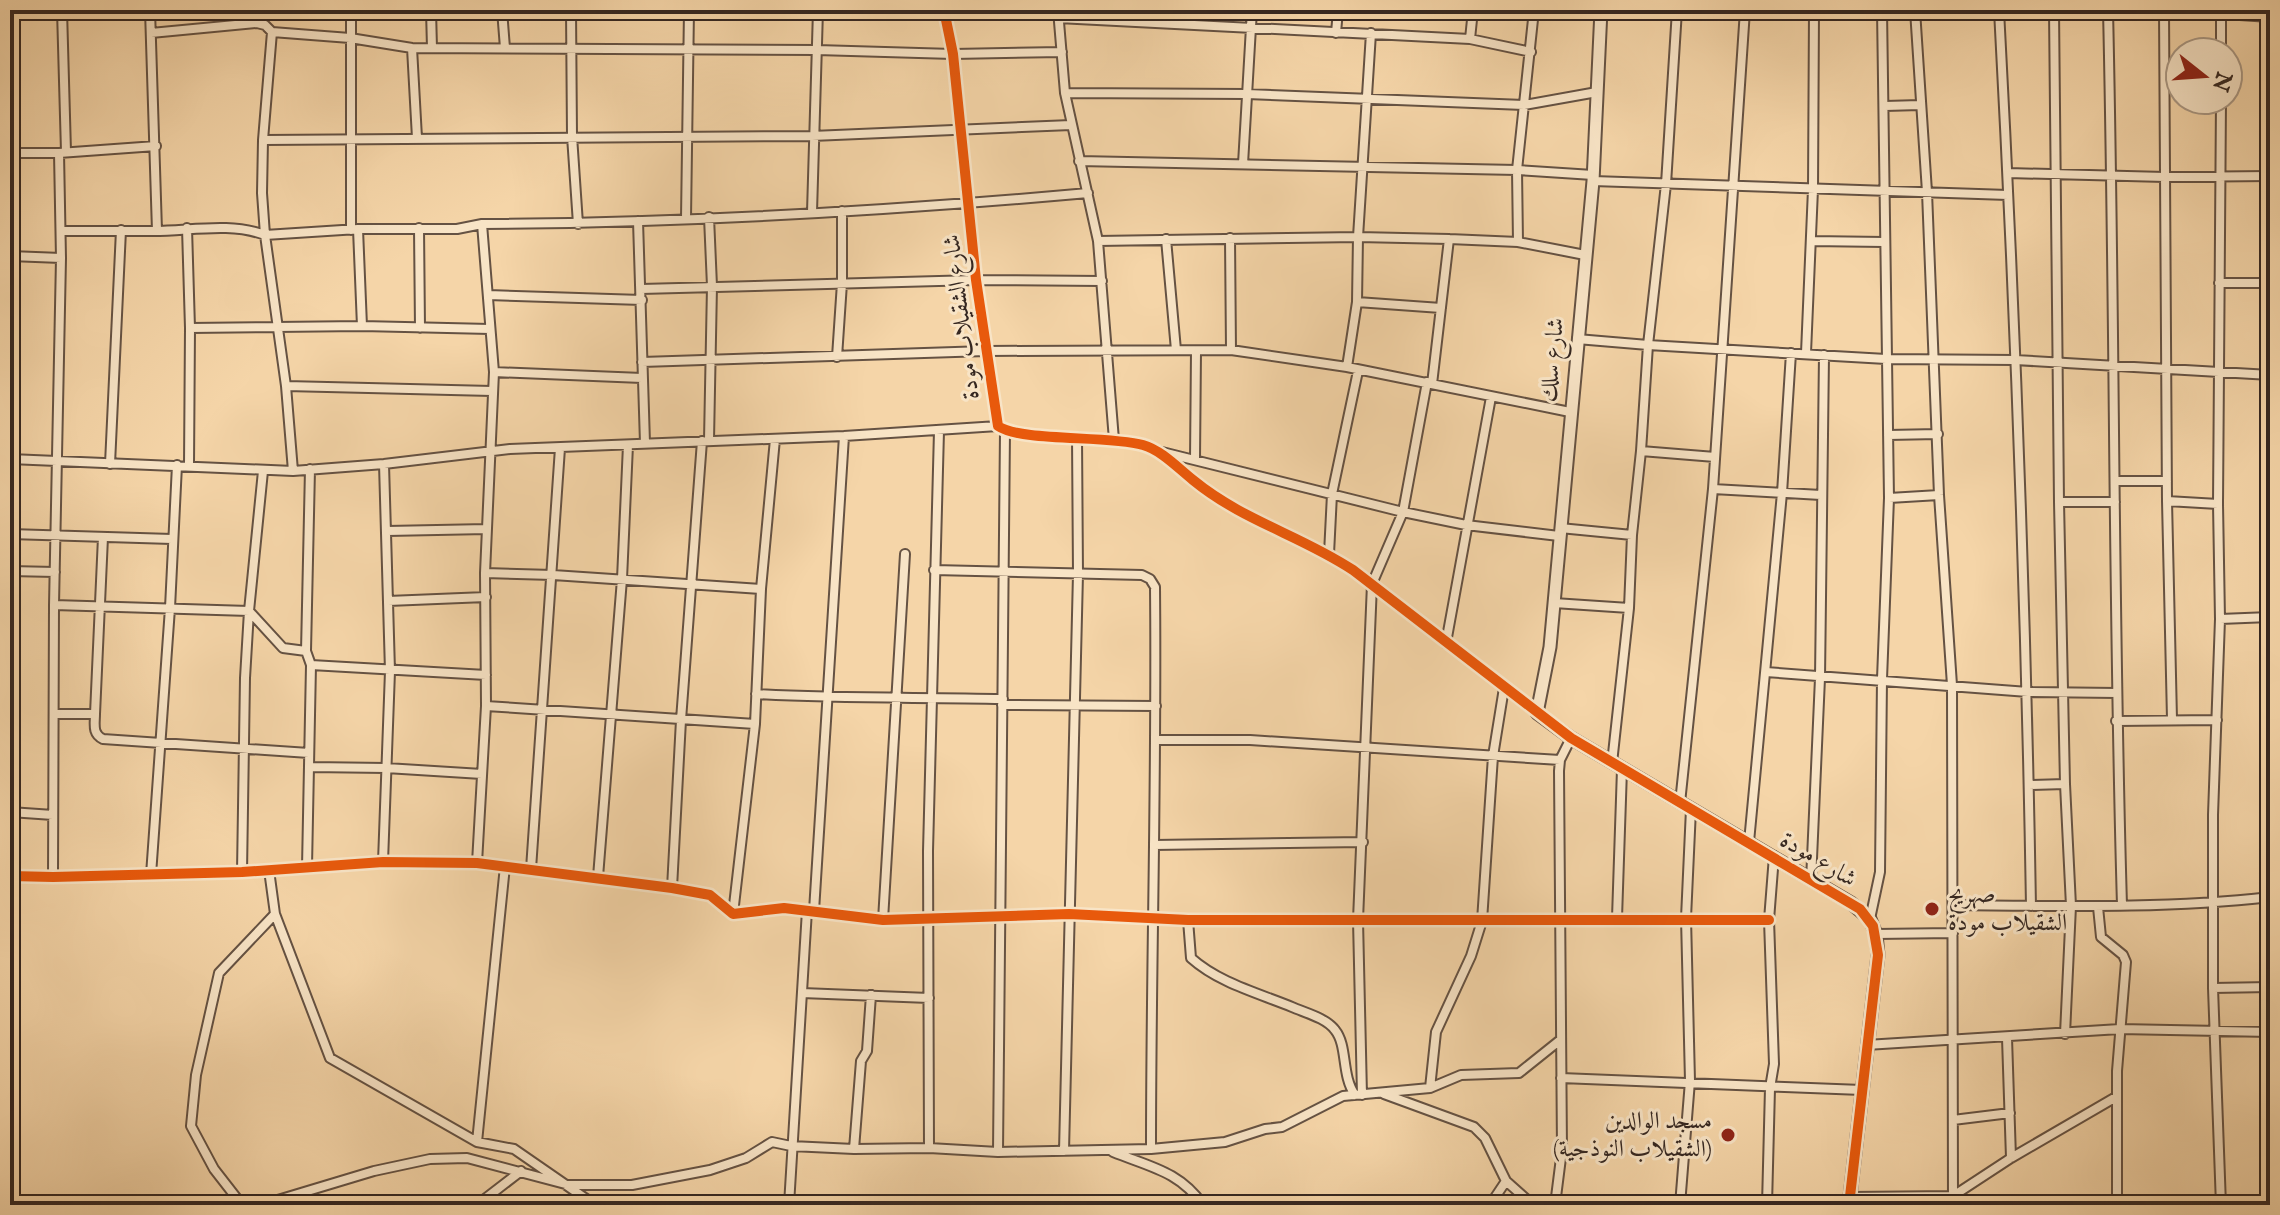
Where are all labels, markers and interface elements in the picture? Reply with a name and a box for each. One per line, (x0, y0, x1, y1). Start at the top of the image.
north arrow (2164, 36, 2244, 116)
text: N (2205, 67, 2238, 94)
street label: شارع الشقيلاب مودة (936, 232, 990, 401)
street label: شارع سلك (1534, 316, 1575, 404)
street label: شارع مودة (1772, 825, 1862, 898)
place label: صهريج الشقيلاب مودة (1948, 880, 2067, 939)
marker: صهريج الشقيلاب مودة (1923, 900, 1941, 918)
place label: مسجد الوالدين (الشقيلاب النوذجية) (1553, 1106, 1712, 1165)
marker: مسجد الوالدين (الشقيلاب النوذجية) (1719, 1126, 1737, 1144)

